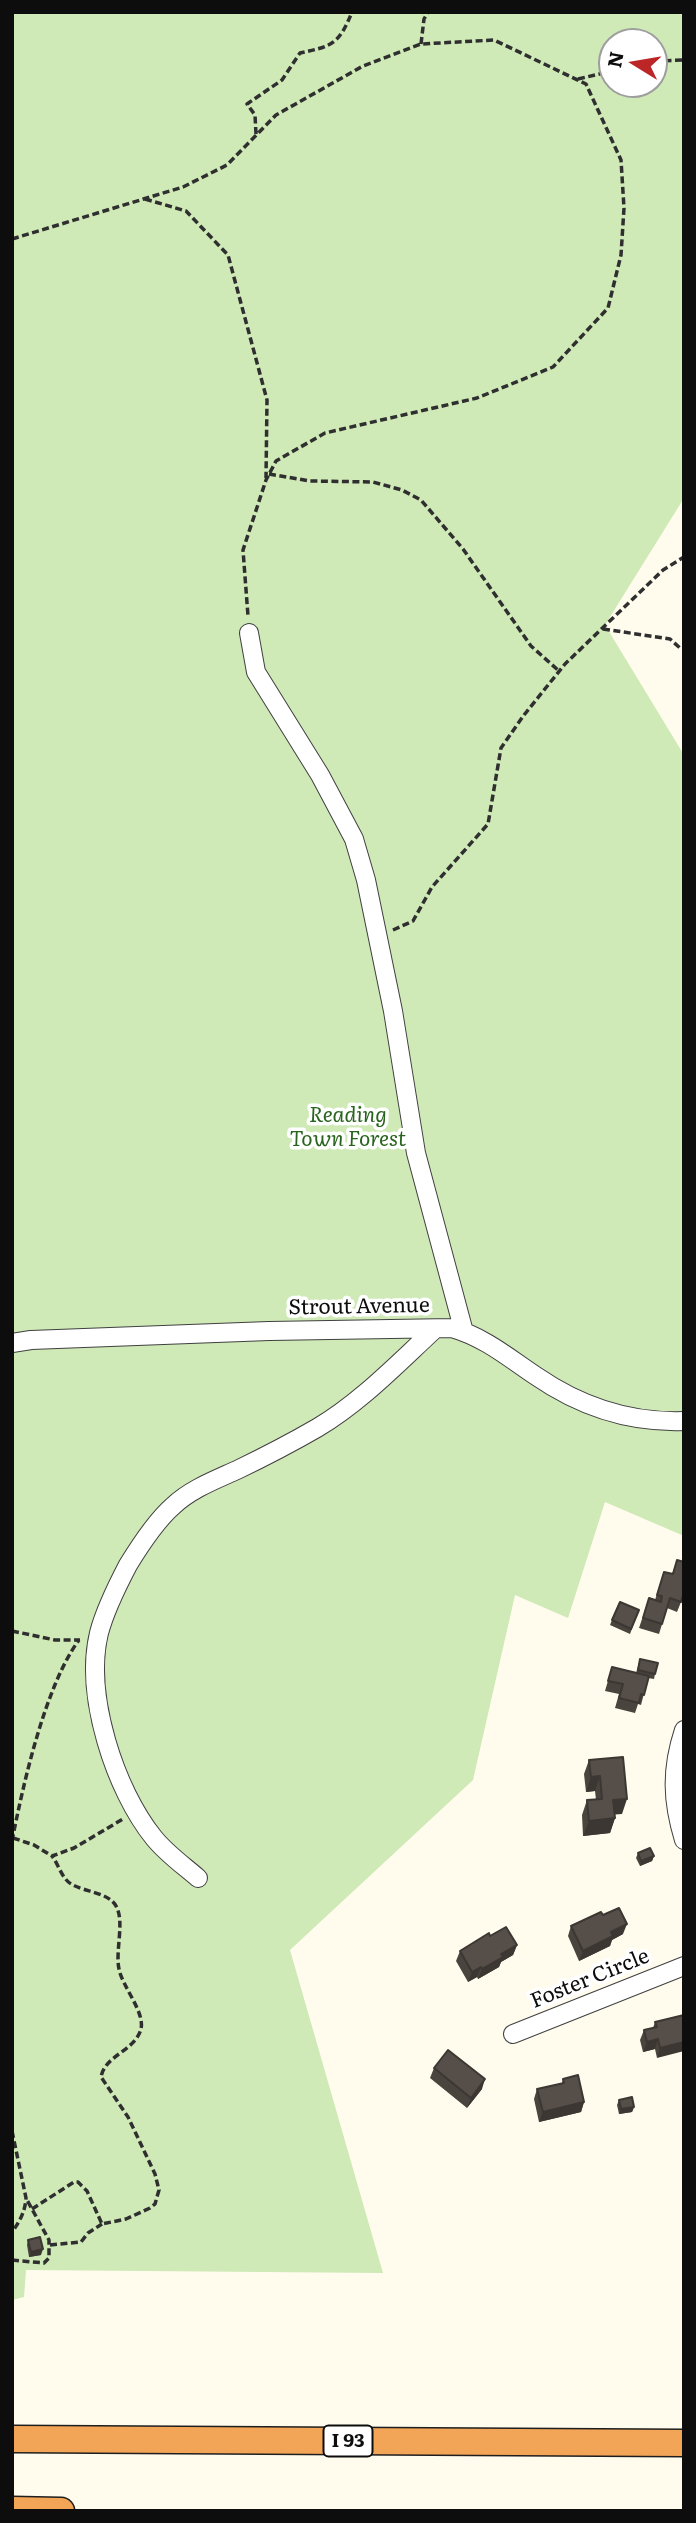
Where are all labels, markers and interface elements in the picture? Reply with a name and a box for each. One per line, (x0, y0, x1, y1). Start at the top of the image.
north arrow (598, 28, 668, 98)
text: N (599, 49, 630, 70)
park label: Reading Town Forest (290, 1103, 406, 1153)
street label: Strout Avenue (288, 1293, 430, 1321)
street label: Foster Circle (527, 1944, 653, 2014)
road number: I 93 (324, 2426, 372, 2456)

